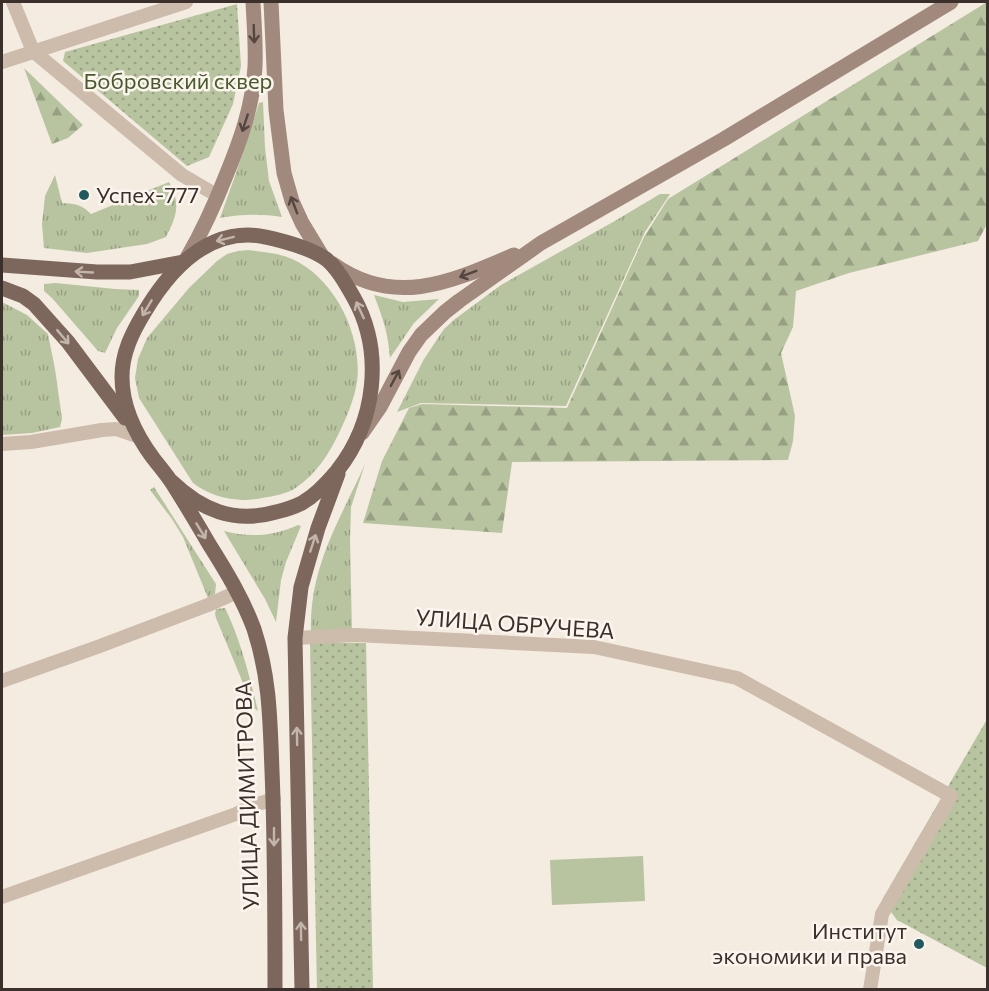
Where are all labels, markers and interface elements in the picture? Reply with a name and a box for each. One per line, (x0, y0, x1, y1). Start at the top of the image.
one-way arrow (248, 23, 260, 43)
park label: Бобровский сквер (84, 67, 272, 94)
one-way arrow (239, 113, 250, 132)
place label: Успех-777 (96, 181, 199, 208)
marker: Успех-777 (77, 188, 91, 202)
one-way arrow (288, 196, 299, 215)
one-way arrow (216, 233, 235, 245)
one-way arrow (74, 266, 94, 277)
one-way arrow (459, 269, 478, 280)
one-way arrow (141, 299, 153, 316)
one-way arrow (354, 302, 366, 320)
one-way arrow (57, 329, 70, 345)
one-way arrow (390, 369, 401, 387)
one-way arrow (196, 522, 208, 539)
one-way arrow (308, 534, 319, 553)
street label: УЛИЦА ОБРУЧЕВА (415, 603, 615, 644)
street label: УЛИЦА ДИМИТРОВА (229, 681, 264, 911)
one-way arrow (291, 727, 303, 747)
one-way arrow (268, 826, 280, 846)
place label: Институт экономики и права (712, 917, 907, 969)
one-way arrow (295, 922, 306, 942)
marker: Институт экономики и права (912, 937, 926, 951)

